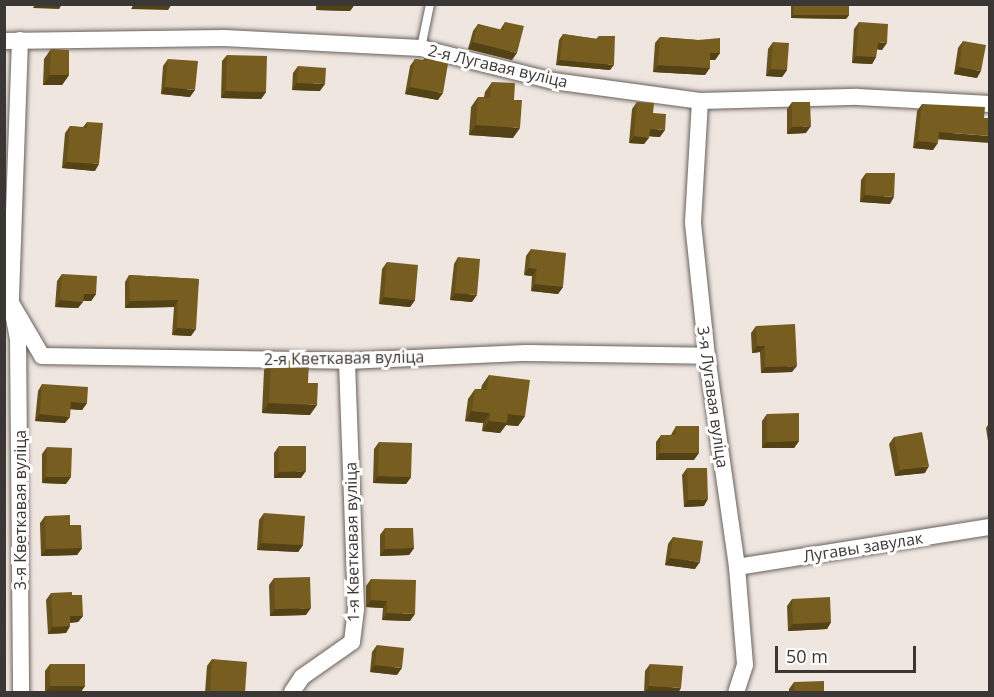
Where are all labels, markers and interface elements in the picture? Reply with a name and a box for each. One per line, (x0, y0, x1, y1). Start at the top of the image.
street label: 2-я Лугавая вуліца (426, 41, 570, 91)
street label: 3-я Лугавая вуліца (694, 325, 732, 469)
street label: 2-я Кветкавая вуліца (264, 347, 424, 369)
street label: 3-я Кветкавая вуліца (10, 430, 30, 590)
street label: 1-я Кветкавая вуліца (341, 462, 363, 622)
street label: Лугавы завулак (802, 528, 924, 566)
scale bar (778, 634, 919, 672)
text: 50 m (786, 644, 828, 668)

